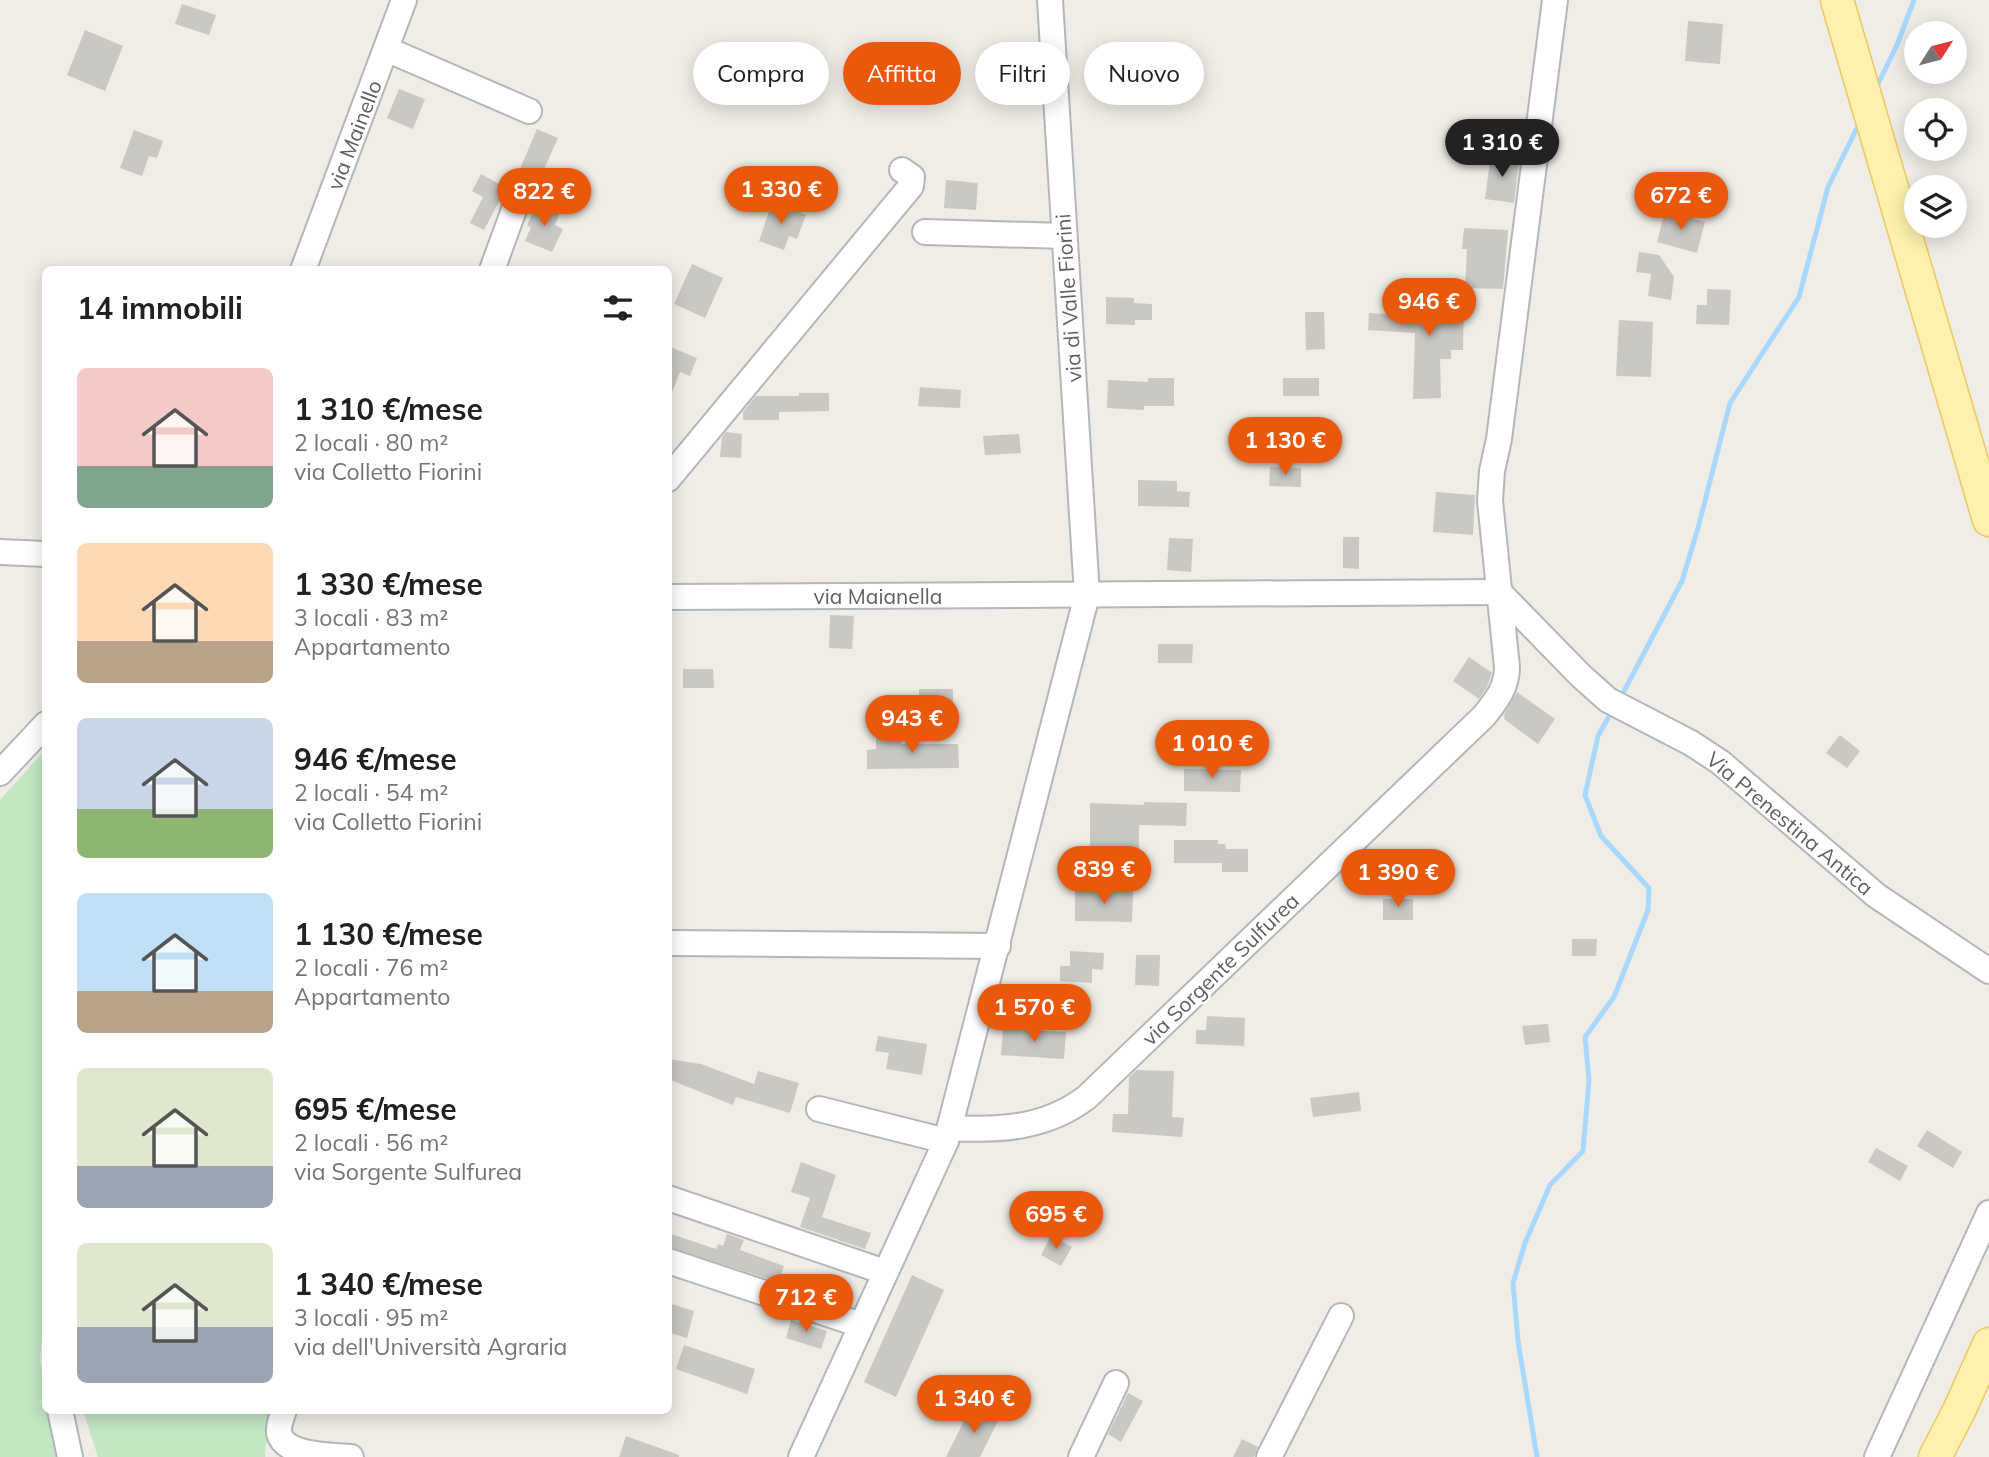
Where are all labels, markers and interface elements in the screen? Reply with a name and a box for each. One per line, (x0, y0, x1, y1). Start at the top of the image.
north arrow (1904, 21, 1967, 84)
map controls (1904, 21, 1967, 238)
chip: Compra (693, 42, 829, 105)
chip: Affitta (843, 42, 961, 105)
chip: Filtri (975, 42, 1070, 105)
chip: Nuovo (1084, 42, 1204, 105)
street label: via Mainello (321, 76, 387, 194)
button: locate (1904, 98, 1967, 161)
pin: 1 310 € (1437, 120, 1567, 179)
text: 1 310 € (1461, 127, 1543, 156)
pin: 1 330 € (716, 166, 846, 226)
pin: 822 € (495, 168, 593, 228)
pin: 672 € (1632, 173, 1730, 232)
text: 1 330 € (740, 174, 822, 203)
button: layers (1904, 175, 1967, 238)
text: 822 € (513, 176, 575, 205)
text: 672 € (1650, 180, 1712, 209)
street label: via di Valle Fiorini (1049, 213, 1087, 383)
pin: 946 € (1380, 278, 1478, 338)
text: 946 € (1398, 286, 1460, 315)
text: 14 immobili (77, 289, 243, 327)
icon: filters (599, 289, 637, 327)
text: 1 310 €/mese (294, 390, 483, 428)
icon: home (133, 396, 217, 480)
pin: 1 130 € (1220, 418, 1350, 477)
text: 1 130 € (1244, 425, 1326, 454)
text: 2 locali · 80 m² (294, 428, 448, 457)
text: via Colletto Fiorini (294, 457, 482, 486)
text: 1 330 €/mese (294, 565, 483, 603)
icon: home (133, 571, 217, 655)
street label: via Maianella (814, 583, 942, 609)
text: 3 locali · 83 m² (294, 603, 448, 632)
text: Appartamento (294, 632, 450, 661)
pin: 943 € (863, 696, 961, 755)
text: 943 € (881, 703, 943, 732)
pin: 1 010 € (1147, 720, 1277, 780)
text: 1 010 € (1171, 728, 1253, 757)
text: 946 €/mese (294, 740, 457, 778)
icon: home (133, 746, 217, 830)
street label: Via Prenestina Antica (1701, 746, 1879, 900)
text: 2 locali · 54 m² (294, 778, 448, 807)
text: via Colletto Fiorini (294, 807, 482, 836)
pin: 839 € (1055, 846, 1153, 906)
pin: 1 390 € (1333, 850, 1463, 909)
text: 839 € (1073, 854, 1135, 883)
text: 1 390 € (1357, 857, 1439, 886)
street label: via Sorgente Sulfurea (1136, 887, 1304, 1051)
text: 1 130 €/mese (294, 915, 483, 953)
icon: home (133, 921, 217, 1005)
text: 2 locali · 76 m² (294, 953, 448, 982)
text: Appartamento (294, 982, 450, 1011)
pin: 1 570 € (969, 984, 1099, 1044)
text: 1 570 € (993, 992, 1075, 1021)
text: 695 €/mese (294, 1090, 457, 1128)
icon: home (133, 1096, 217, 1180)
text: 2 locali · 56 m² (294, 1128, 448, 1157)
text: via Sorgente Sulfurea (294, 1157, 522, 1186)
pin: 695 € (1007, 1192, 1105, 1251)
text: 695 € (1025, 1199, 1087, 1228)
text: 1 340 €/mese (294, 1265, 483, 1303)
icon: home (133, 1271, 217, 1355)
pin: 712 € (757, 1274, 855, 1334)
text: 712 € (775, 1282, 837, 1311)
text: 3 locali · 95 m² (294, 1303, 448, 1332)
text: via dell'Università Agraria (294, 1332, 567, 1361)
pin: 1 340 € (909, 1376, 1039, 1435)
text: 1 340 € (933, 1383, 1015, 1412)

